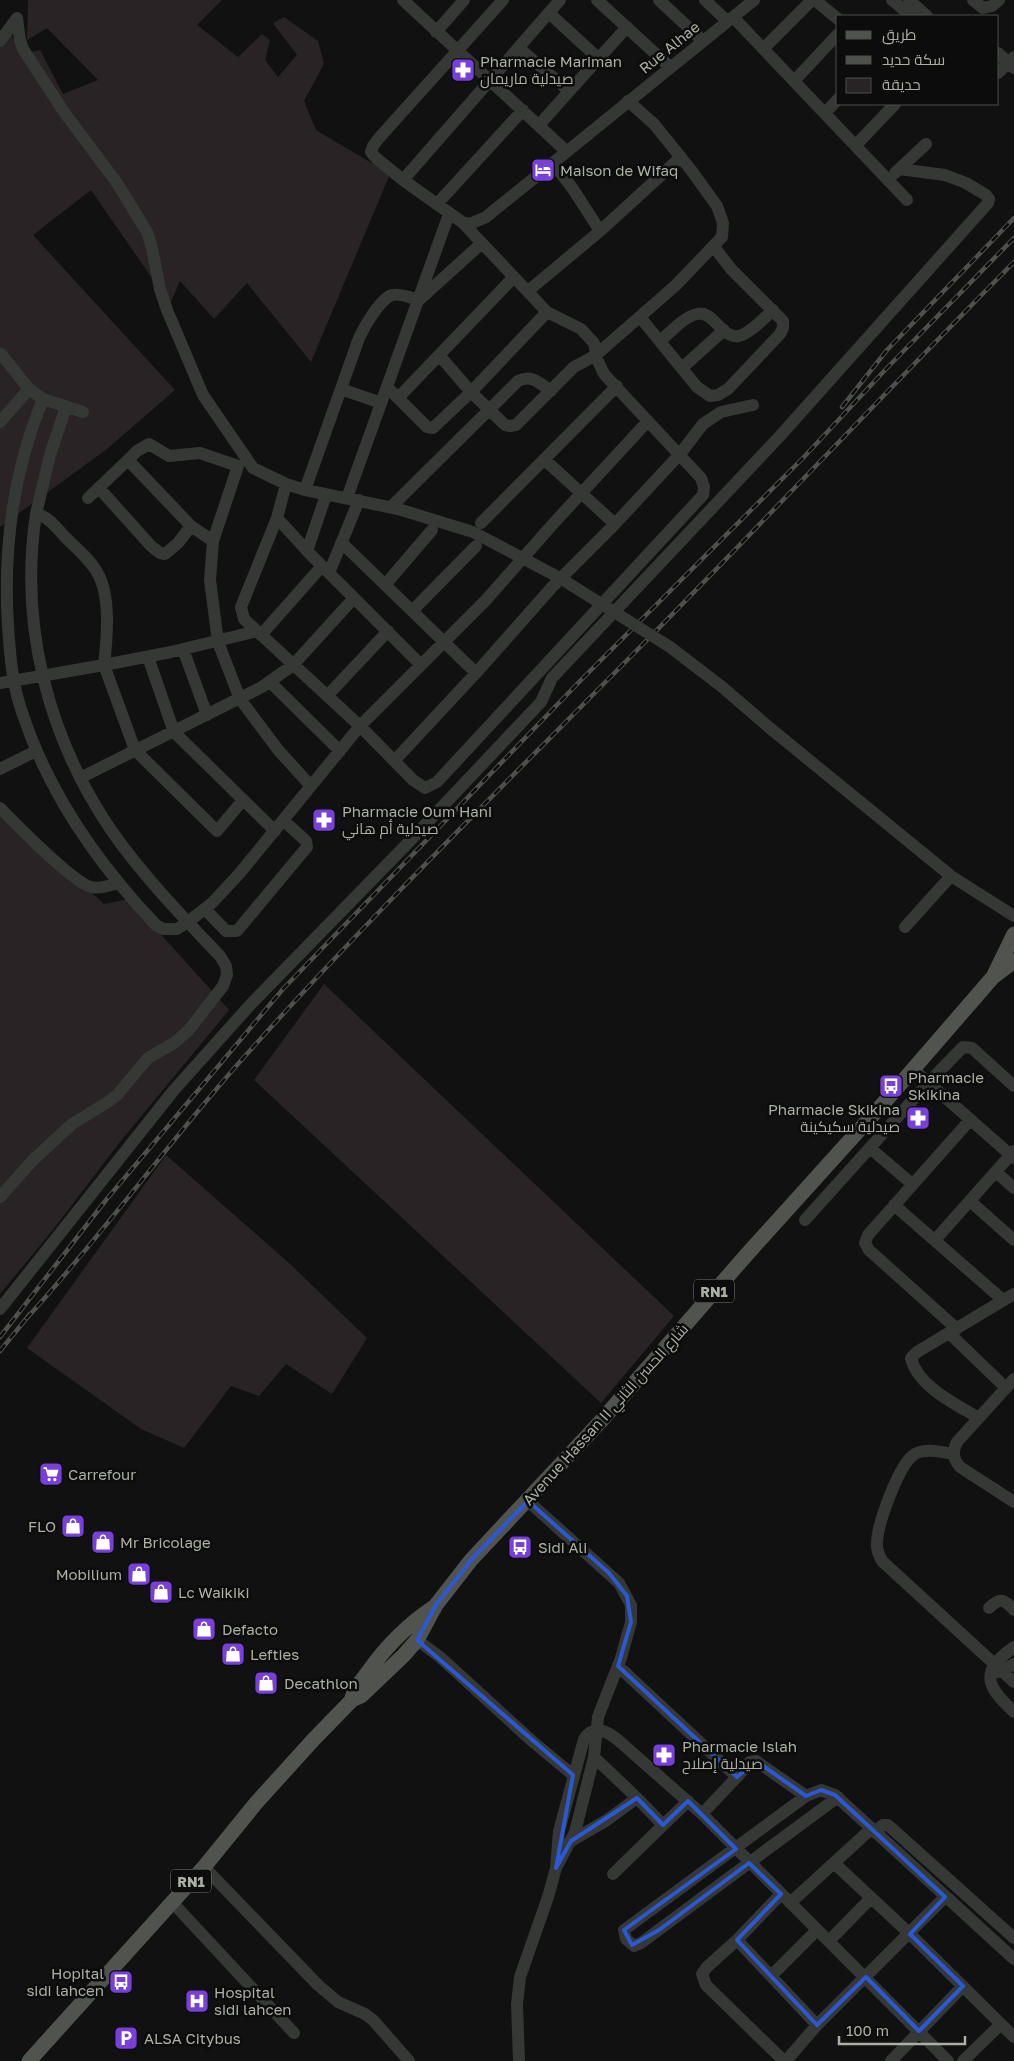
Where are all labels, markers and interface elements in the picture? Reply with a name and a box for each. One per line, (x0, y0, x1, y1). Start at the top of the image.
legend (836, 15, 999, 105)
street label: Rue Alhae (635, 17, 703, 77)
text: طريق (882, 25, 916, 45)
text: سكة حديد (882, 50, 945, 68)
place label: Pharmacie Mariman صيدلية ماريمان (480, 52, 622, 89)
pharmacy icon: Pharmacie Mariman صيدلية ماريمان (450, 57, 476, 83)
text: حديقة (882, 75, 921, 93)
hotel icon: Maison de Wifaq (530, 157, 556, 183)
place label: Maison de Wifaq (560, 161, 678, 179)
place label: Pharmacie Oum Hani صيدلية أم هاني (342, 802, 492, 841)
pharmacy icon: Pharmacie Oum Hani صيدلية أم هاني (311, 807, 337, 833)
place label: Pharmacie Skikina (908, 1068, 984, 1103)
bus stop icon: Pharmacie Skikina (878, 1073, 904, 1099)
place label: Pharmacie Skikina صيدلية سكيكينة (768, 1100, 900, 1135)
pharmacy icon: Pharmacie Skikina صيدلية سكيكينة (905, 1105, 931, 1131)
road number: RN1 (694, 1280, 734, 1302)
street label: Avenue Hassan II شارع الحسن الثاني (519, 1319, 694, 1511)
supermarket icon: Carrefour (38, 1461, 64, 1487)
place label: Carrefour (68, 1465, 136, 1483)
shop icon: FLO (60, 1513, 86, 1539)
place label: FLO (28, 1517, 56, 1535)
shop icon: Mr Bricolage (90, 1529, 116, 1555)
place label: Mr Bricolage (120, 1533, 211, 1551)
bus stop icon: Sidi Ali (507, 1534, 533, 1560)
place label: Sidi Ali (538, 1538, 587, 1556)
shop icon: Mobilium (126, 1561, 152, 1587)
place label: Mobilium (56, 1565, 122, 1583)
shop icon: Lc Waikiki (148, 1579, 174, 1605)
place label: Lc Waikiki (178, 1583, 250, 1601)
shop icon: Defacto (191, 1616, 217, 1642)
place label: Defacto (222, 1620, 278, 1638)
shop icon: Lefties (220, 1641, 246, 1667)
place label: Lefties (250, 1645, 299, 1663)
shop icon: Decathlon (253, 1670, 279, 1696)
place label: Decathlon (284, 1674, 358, 1692)
place label: Pharmacie Islah صيدلية إصلاح (682, 1737, 797, 1775)
pharmacy icon: Pharmacie Islah صيدلية إصلاح (651, 1742, 677, 1768)
road number: RN1 (171, 1870, 211, 1892)
place label: Hopital sidi lahcen (26, 1964, 104, 1999)
bus stop icon: Hopital sidi lahcen (108, 1969, 134, 1995)
place label: Hospital sidi lahcen (214, 1983, 292, 2018)
hospital icon: Hospital sidi lahcen (184, 1988, 210, 2014)
scale bar (839, 2014, 965, 2046)
text: 100 m (846, 2021, 889, 2039)
parking icon: ALSA Citybus (113, 2025, 139, 2051)
place label: ALSA Citybus (144, 2029, 241, 2047)

